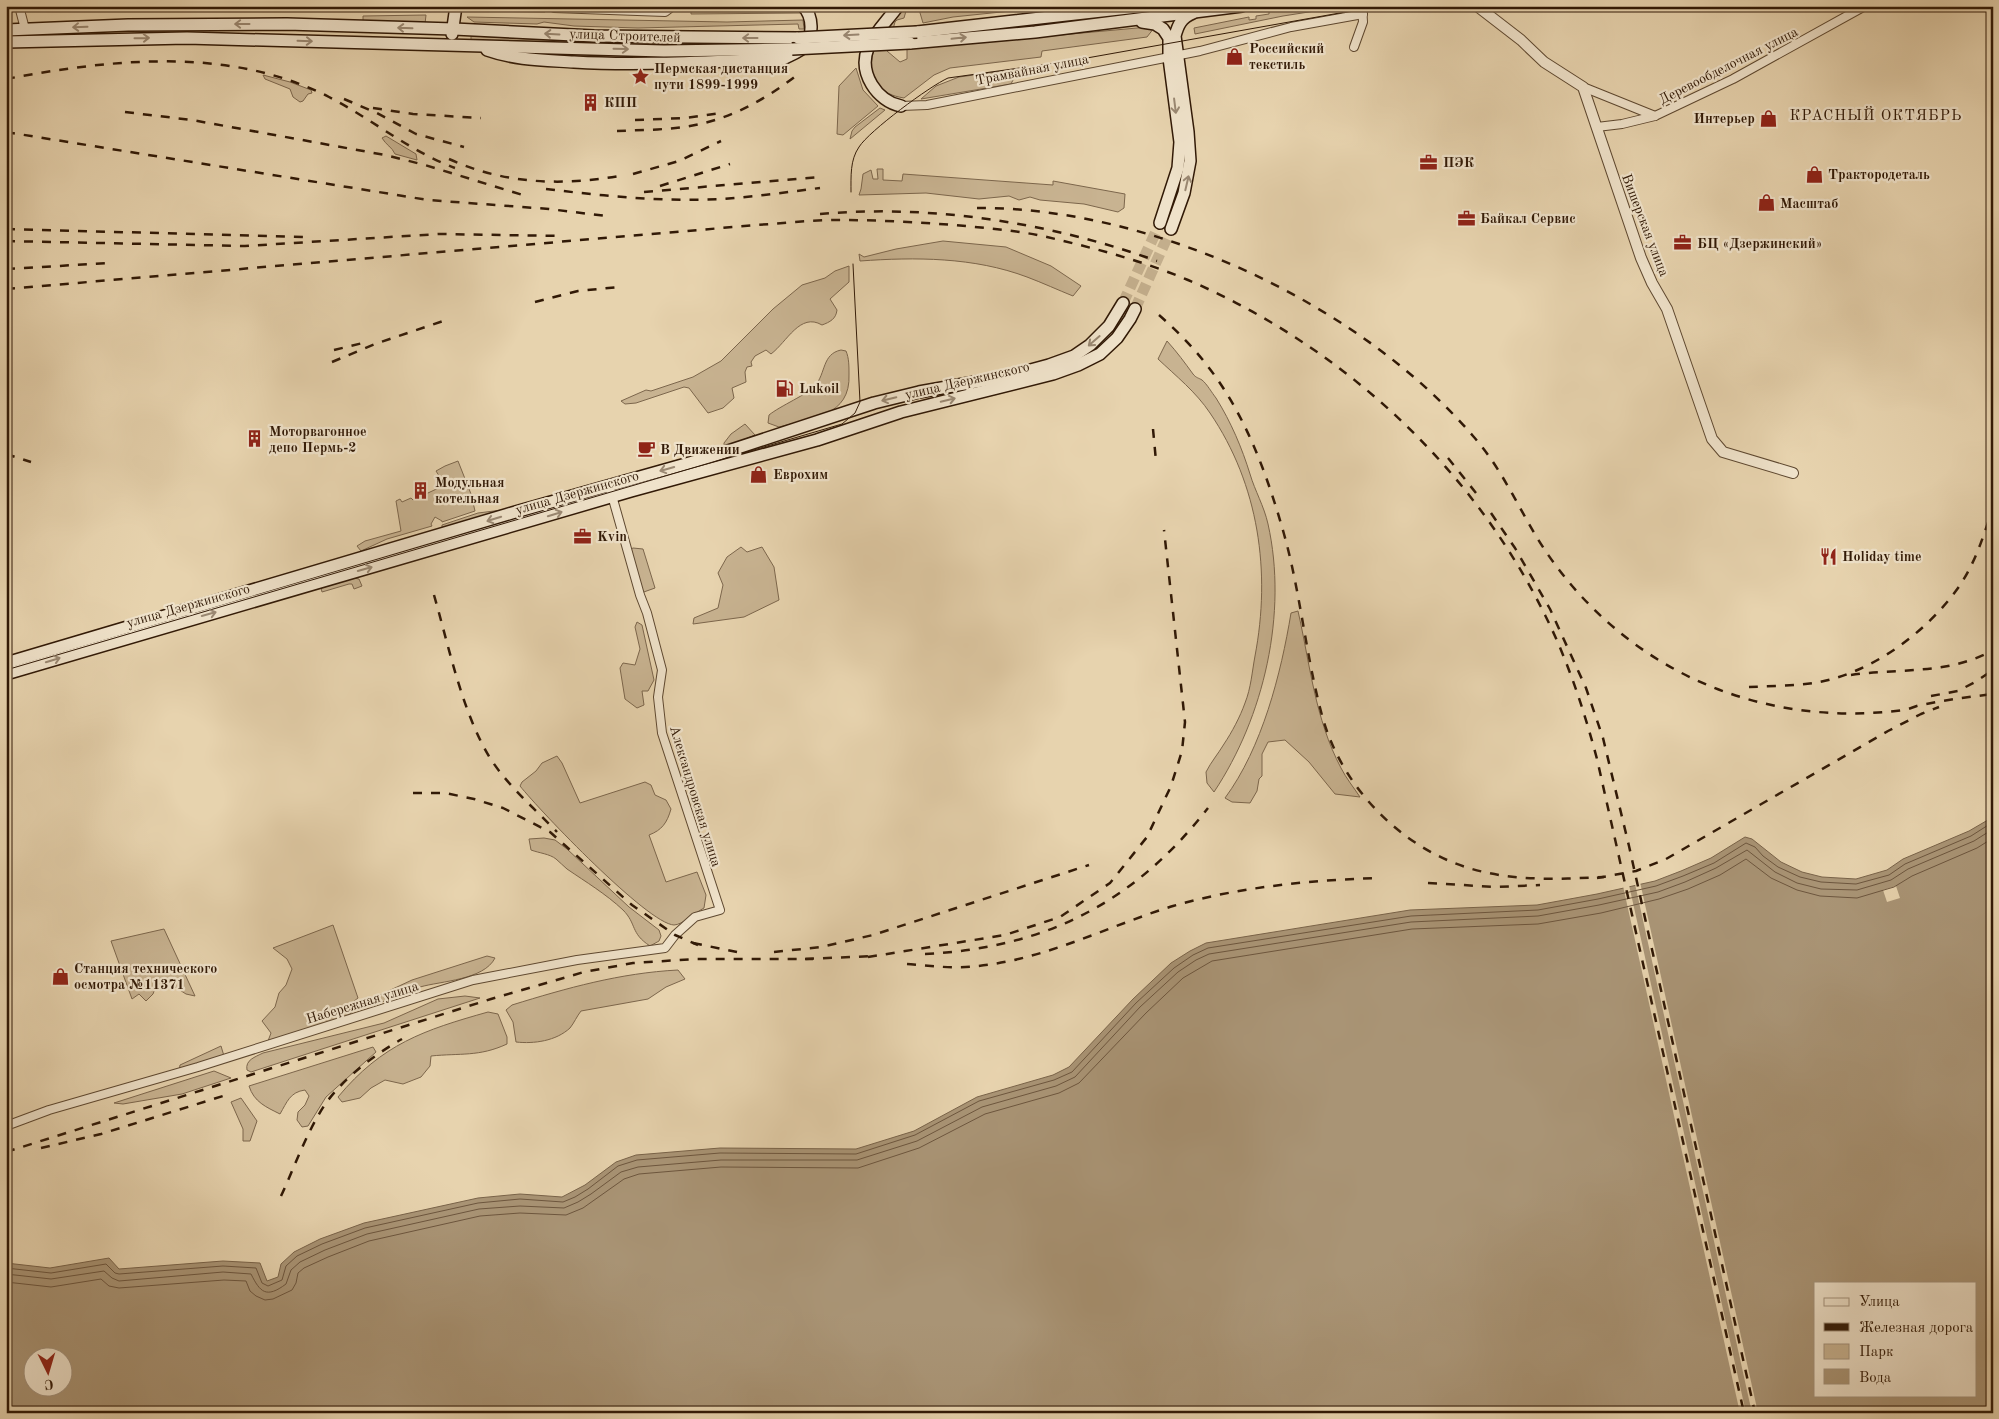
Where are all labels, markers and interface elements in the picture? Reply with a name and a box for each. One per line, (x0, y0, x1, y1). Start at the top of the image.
one-way arrow (235, 19, 251, 29)
one-way arrow (72, 22, 88, 31)
one-way arrow (397, 23, 413, 32)
street label: Деревообделочная улица (1657, 25, 1800, 107)
street label: улица Строителей (569, 27, 681, 45)
one-way arrow (544, 29, 560, 38)
one-way arrow (843, 31, 859, 40)
one-way arrow (742, 33, 758, 43)
one-way arrow (950, 33, 966, 43)
one-way arrow (134, 34, 150, 43)
one-way arrow (297, 36, 313, 45)
place label: Российский текстиль (1249, 42, 1324, 72)
one-way arrow (613, 45, 629, 54)
shop icon: Российский текстиль (1225, 46, 1245, 66)
street label: Трамвайная улица (974, 52, 1090, 88)
place label: Пермская дистанция пути 1899-1999 (654, 62, 788, 92)
place icon: Пермская дистанция пути 1899-1999 (630, 66, 650, 86)
building icon: КПП (580, 92, 600, 112)
place label: КПП (604, 96, 637, 110)
one-way arrow (1170, 98, 1180, 114)
district label: КРАСНЫЙ ОКТЯБРЬ (1789, 105, 1963, 124)
shop icon: Интерьер (1759, 108, 1779, 128)
place label: Интерьер (1694, 112, 1755, 126)
office icon: ПЭК (1419, 152, 1439, 172)
place label: ПЭК (1443, 156, 1475, 170)
shop icon: Трактородеталь (1804, 164, 1824, 184)
place label: Трактородеталь (1828, 168, 1930, 182)
street label: Вишерская улица (1619, 172, 1671, 279)
one-way arrow (1183, 176, 1192, 192)
shop icon: Масштаб (1756, 193, 1776, 213)
place label: Масштаб (1780, 197, 1838, 211)
office icon: Байкал Сервис (1456, 208, 1476, 228)
place label: Байкал Сервис (1480, 212, 1576, 226)
office icon: БЦ «Дзержинский» (1673, 233, 1693, 253)
place label: БЦ «Дзержинский» (1697, 237, 1822, 251)
one-way arrow (1087, 336, 1100, 347)
street label: улица Дзержинского (904, 360, 1031, 402)
fuel station icon: Lukoil (775, 378, 795, 398)
place label: Lukoil (799, 382, 839, 396)
one-way arrow (881, 395, 897, 404)
one-way arrow (940, 395, 956, 404)
place label: Моторвагонное депо Пермь-2 (269, 425, 367, 455)
building icon: Моторвагонное депо Пермь-2 (245, 429, 265, 449)
cafe icon: В Движении (636, 439, 656, 459)
place label: В Движении (660, 443, 740, 457)
shop icon: Еврохим (749, 464, 769, 484)
one-way arrow (660, 465, 676, 474)
place label: Еврохим (773, 468, 828, 482)
street label: улица Дзержинского (514, 469, 641, 517)
place label: Модульная котельная (435, 476, 504, 506)
building icon: Модульная котельная (411, 480, 431, 500)
one-way arrow (546, 509, 562, 519)
one-way arrow (487, 514, 503, 524)
office icon: Kvin (573, 526, 593, 546)
place label: Kvin (597, 530, 627, 544)
restaurant icon: Holiday time (1818, 546, 1838, 566)
place label: Holiday time (1842, 550, 1922, 564)
one-way arrow (356, 563, 372, 573)
street label: улица Дзержинского (125, 582, 252, 630)
one-way arrow (200, 609, 216, 618)
one-way arrow (45, 655, 61, 665)
street label: Александровская улица (667, 724, 723, 869)
place label: Станция технического осмотра №11371 (74, 962, 217, 992)
shop icon: Станция технического осмотра №11371 (50, 966, 70, 986)
street label: Набережная улица (304, 979, 420, 1027)
legend (1814, 1282, 1976, 1396)
text: Улица (1859, 1295, 1900, 1310)
text: Железная дорога (1859, 1321, 1974, 1336)
text: Парк (1859, 1345, 1894, 1360)
north arrow (22, 1346, 72, 1396)
text: Вода (1859, 1371, 1892, 1386)
text: С (44, 1377, 54, 1391)

